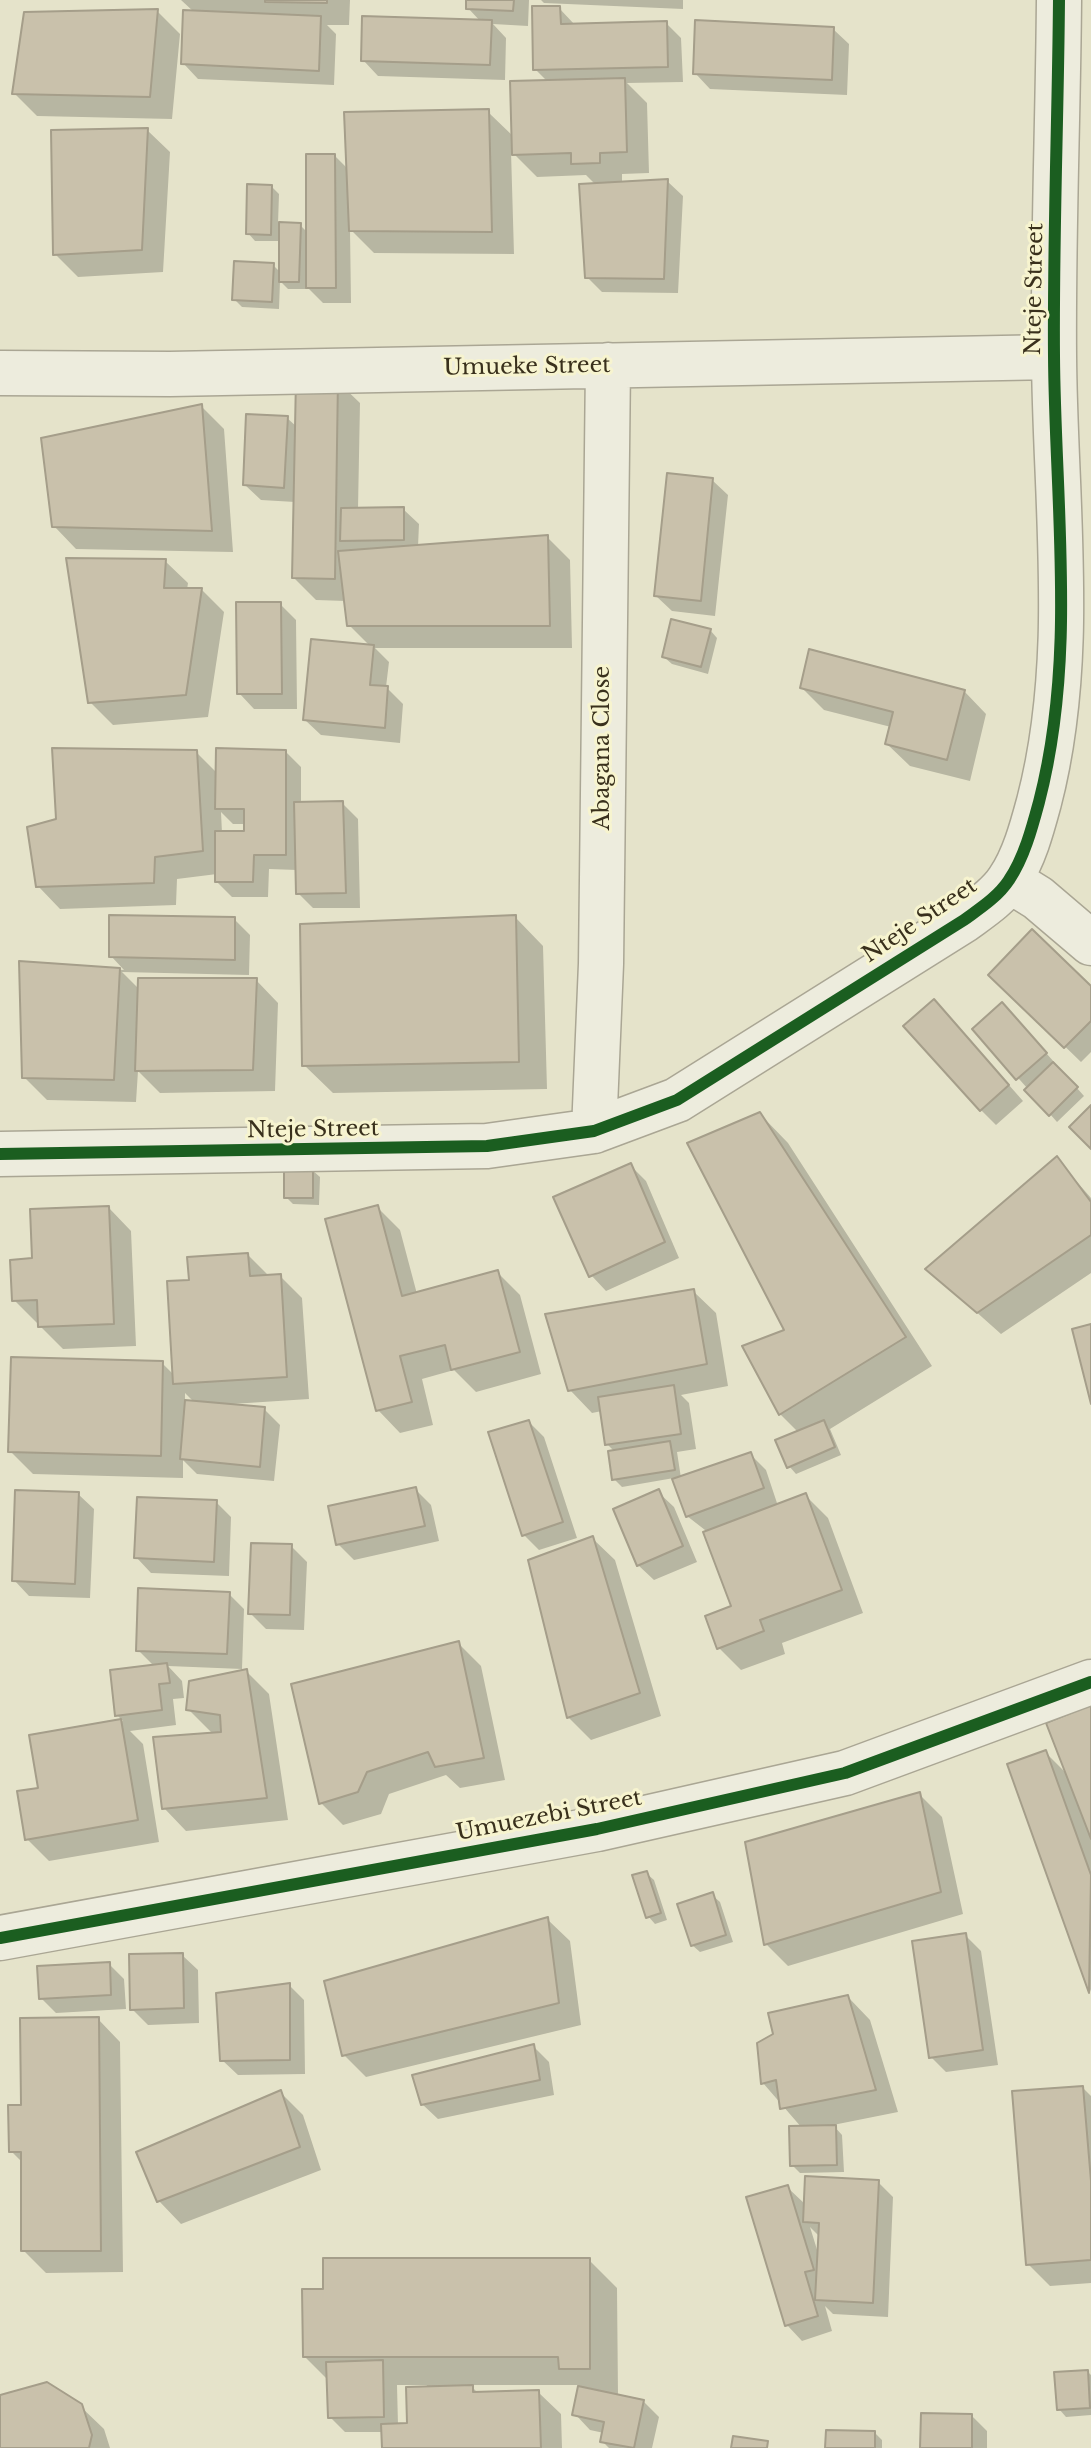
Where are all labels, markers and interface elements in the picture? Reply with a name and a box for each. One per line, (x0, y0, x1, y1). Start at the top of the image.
street label: Nteje Street (1021, 223, 1049, 355)
street label: Umueke Street (443, 352, 611, 382)
street label: Abagana Close (590, 666, 616, 830)
street label: Nteje Street (858, 873, 982, 969)
street label: Nteje Street (247, 1116, 379, 1144)
street label: Umuezebi Street (454, 1785, 644, 1847)

